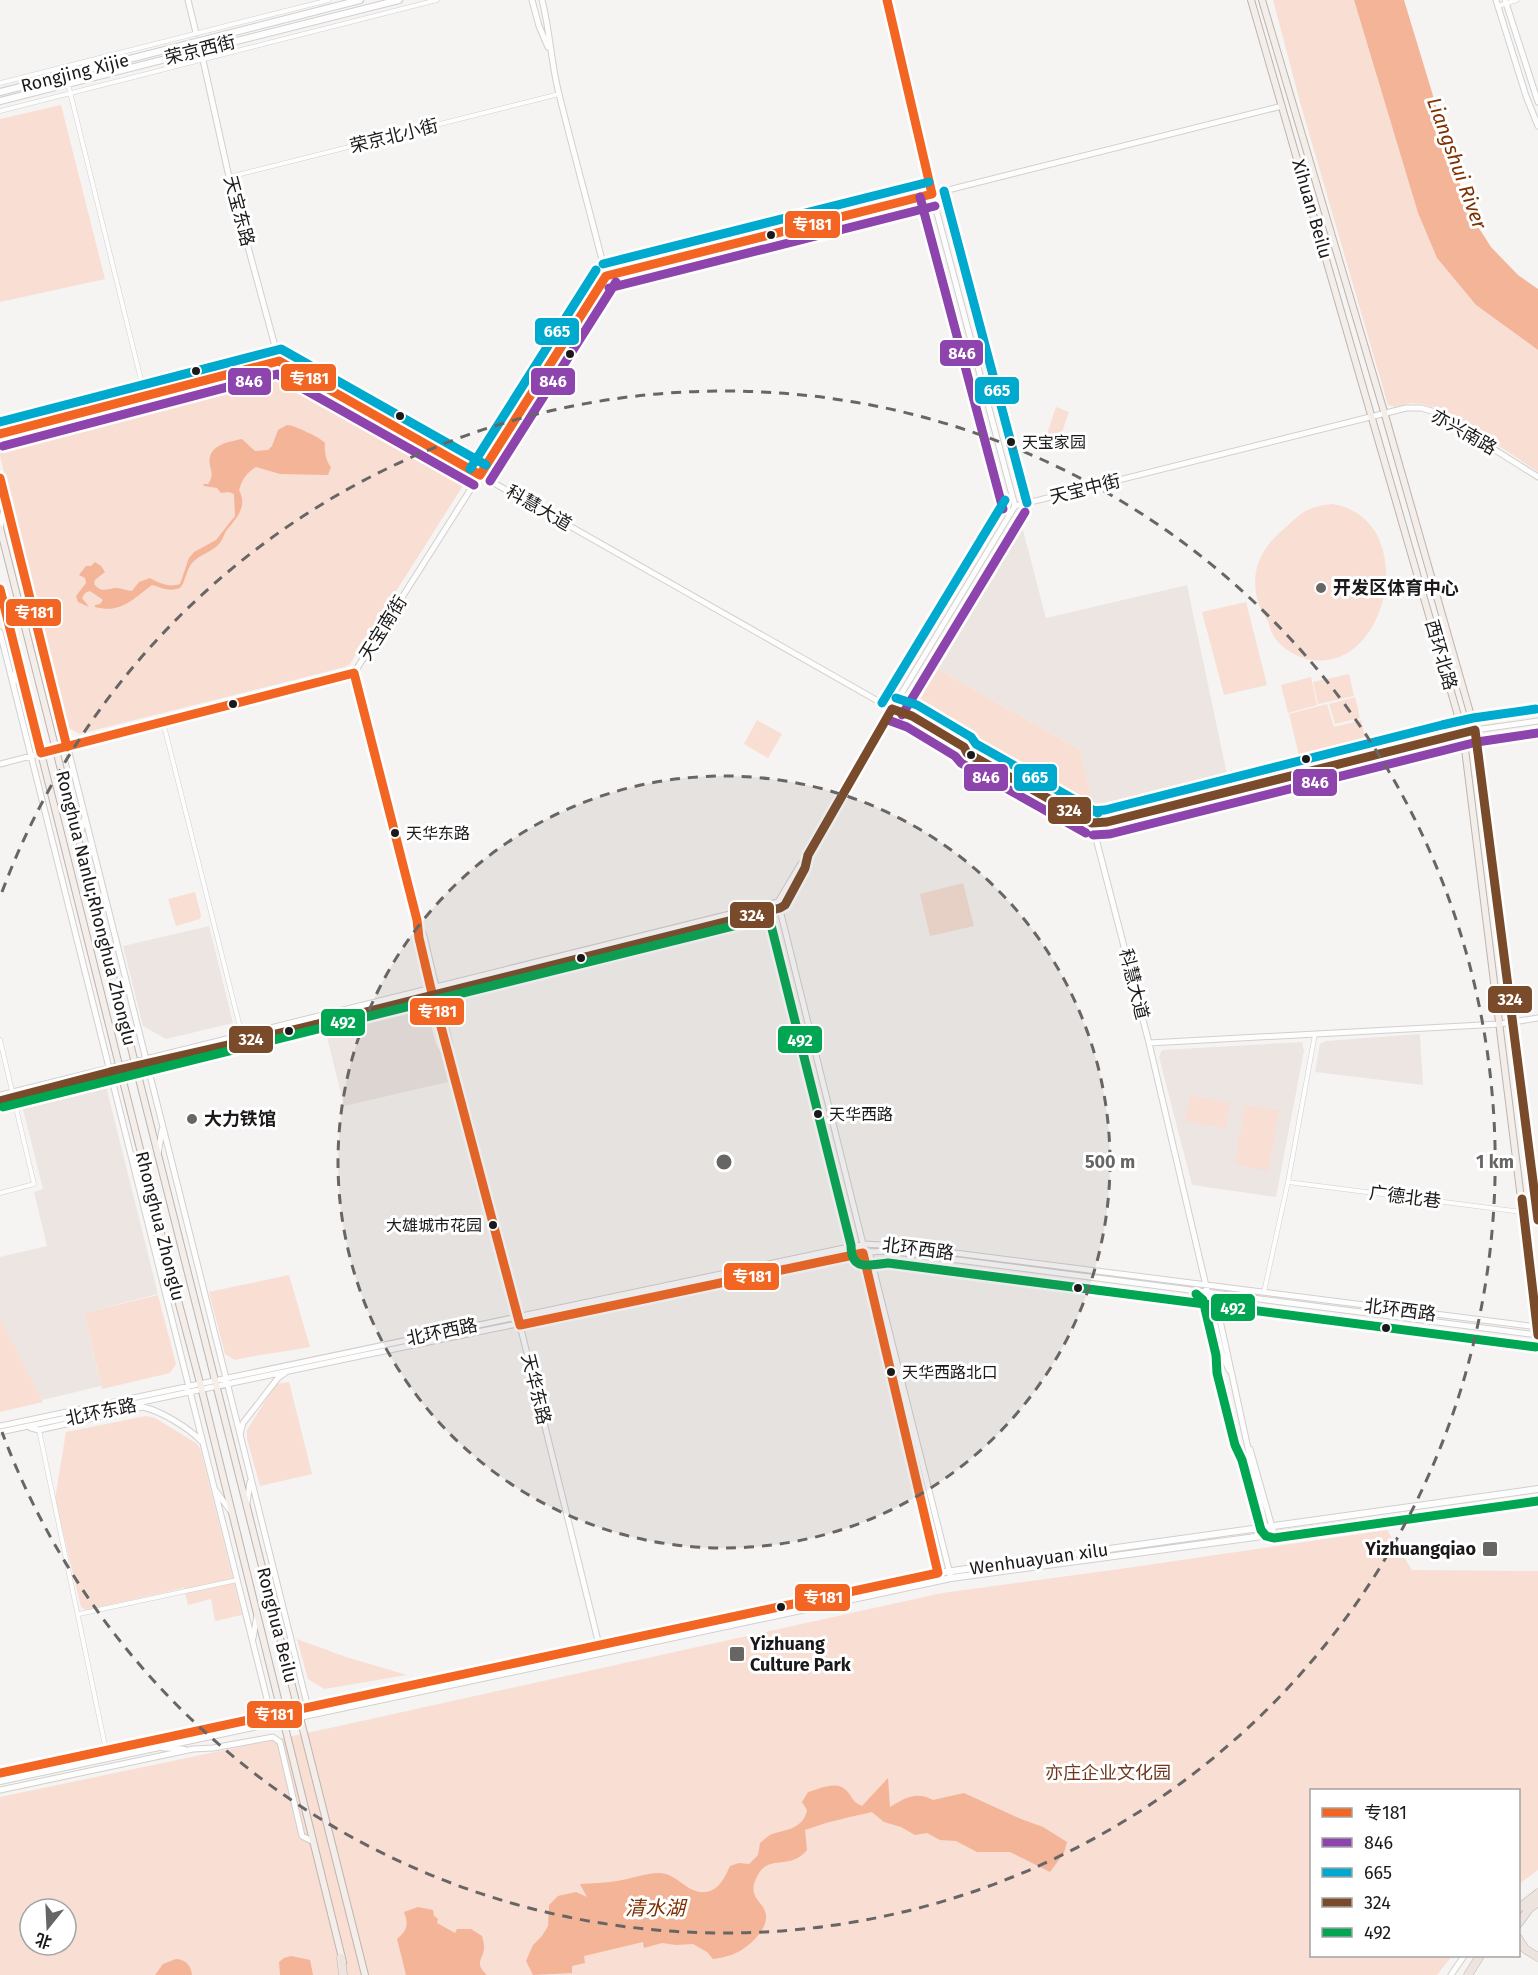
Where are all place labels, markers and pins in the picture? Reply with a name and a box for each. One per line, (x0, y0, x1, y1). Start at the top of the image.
unlabelled marker (765, 229, 777, 241)
unlabelled marker (564, 348, 576, 360)
unlabelled marker (190, 365, 202, 377)
unlabelled marker (394, 410, 406, 422)
place label: 天宝家园 (1022, 433, 1086, 452)
marker: 天宝家园 (1005, 436, 1017, 448)
place label: 开发区体育中心 (1333, 577, 1459, 599)
marker: 开发区体育中心 (1314, 581, 1328, 595)
unlabelled marker (227, 698, 239, 710)
unlabelled marker (965, 749, 977, 761)
unlabelled marker (1300, 753, 1312, 765)
place label: 天华东路 (406, 824, 470, 843)
marker: 天华东路 (389, 827, 401, 839)
unlabelled marker (575, 952, 587, 964)
unlabelled marker (283, 1025, 295, 1037)
place label: 天华西路 (829, 1105, 893, 1124)
place label: 大力铁馆 (204, 1108, 276, 1130)
marker: 天华西路 (812, 1108, 824, 1120)
marker: 大力铁馆 (185, 1112, 199, 1126)
centre of rings (714, 1152, 734, 1172)
place label: 大雄城市花园 (386, 1216, 482, 1235)
marker: 大雄城市花园 (487, 1219, 499, 1231)
unlabelled marker (1072, 1282, 1084, 1294)
unlabelled marker (1380, 1322, 1392, 1334)
place label: 天华西路北口 (902, 1363, 998, 1382)
marker: 天华西路北口 (885, 1366, 897, 1378)
place label: Yizhuangqiao (1364, 1538, 1476, 1560)
marker: Yizhuangqiao (1481, 1540, 1499, 1558)
unlabelled marker (775, 1601, 787, 1613)
place label: Yizhuang Culture Park (749, 1633, 852, 1676)
marker: Yizhuang Culture Park (728, 1645, 746, 1663)

